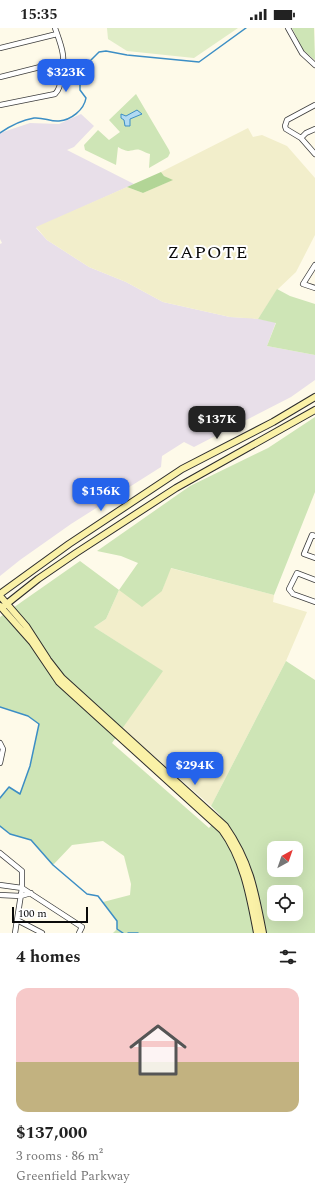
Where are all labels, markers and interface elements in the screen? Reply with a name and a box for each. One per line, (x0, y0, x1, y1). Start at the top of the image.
text: 15:35 (20, 3, 58, 26)
pin: $323K (38, 59, 94, 93)
text: $323K (46, 62, 86, 82)
district label: ZAPOTE (167, 239, 249, 266)
pin: $137K (189, 406, 245, 440)
text: $137K (197, 409, 237, 429)
pin: $156K (73, 478, 129, 512)
text: $156K (81, 481, 121, 501)
pin: $294K (167, 752, 223, 786)
text: $294K (175, 755, 215, 775)
north arrow (267, 841, 303, 877)
map controls (267, 841, 303, 921)
button: locate (267, 885, 303, 921)
scale bar (12, 905, 88, 924)
text: 100 m (18, 905, 47, 922)
text: 4 homes (16, 944, 81, 970)
icon: filters (277, 946, 299, 968)
icon: home (122, 1014, 194, 1086)
text: $137,000 (16, 1120, 87, 1146)
text: 3 rooms · 86 m² (16, 1146, 103, 1166)
text: Greenfield Parkway (16, 1166, 130, 1186)

